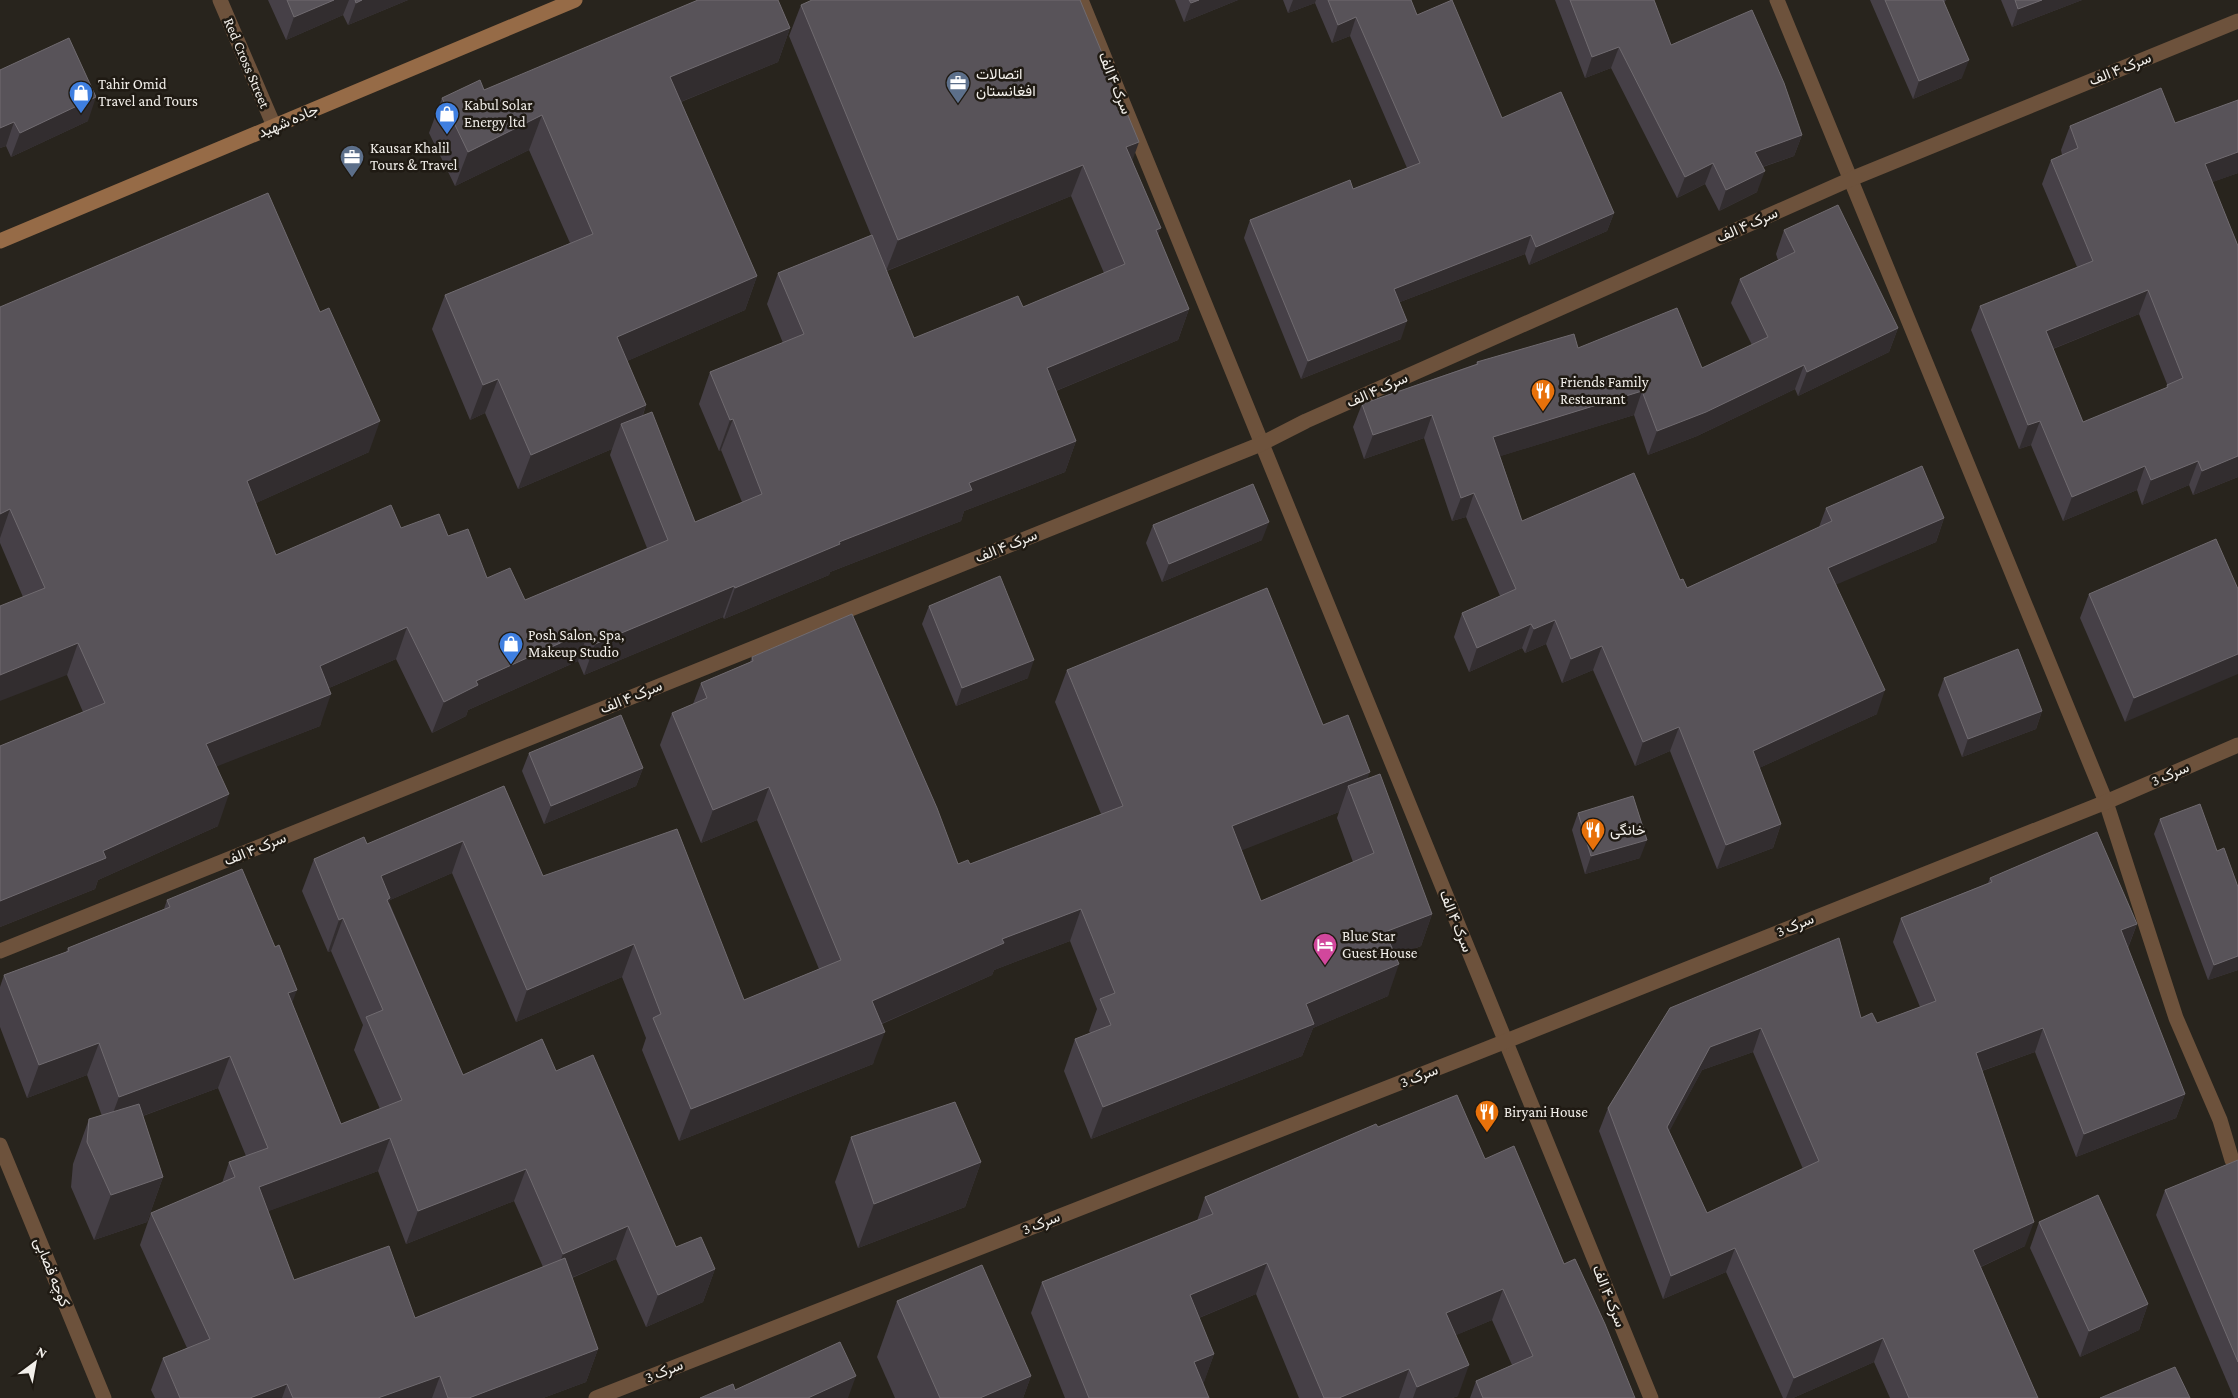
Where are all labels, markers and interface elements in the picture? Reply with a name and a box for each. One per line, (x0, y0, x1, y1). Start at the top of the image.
street label: Red Cross Street (221, 15, 274, 111)
street label: سرک ۴ الف (2087, 49, 2154, 90)
street label: سرک ۴ الف (1094, 50, 1135, 117)
place label: اتصالات افغانستان (976, 66, 1036, 100)
office icon: اتصالات افغانستان (945, 70, 971, 104)
place label: Tahir Omid Travel and Tours (98, 76, 198, 109)
shop icon: Tahir Omid Travel and Tours (68, 80, 94, 114)
place label: Kabul Solar Energy ltd (464, 97, 533, 131)
street label: جاده شهید (256, 101, 321, 142)
shop icon: Kabul Solar Energy ltd (434, 101, 460, 135)
place label: Kausar Khalil Tours & Travel (370, 140, 458, 173)
office icon: Kausar Khalil Tours & Travel (339, 144, 365, 178)
street label: سرک ۴ الف (1714, 204, 1781, 247)
street label: سرک ۴ الف (1344, 369, 1411, 412)
place label: Friends Family Restaurant (1560, 374, 1649, 407)
restaurant icon: Friends Family Restaurant (1530, 378, 1556, 412)
street label: سرک ۴ الف (973, 526, 1040, 567)
place label: Posh Salon, Spa, Makeup Studio (528, 627, 624, 661)
shop icon: Posh Salon, Spa, Makeup Studio (498, 631, 524, 665)
street label: سرک ۴ الف (598, 677, 665, 718)
street label: سرک 3 (2149, 759, 2192, 790)
restaurant icon: خانگی (1580, 817, 1606, 851)
place label: خانگی (1610, 822, 1646, 840)
street label: سرک ۴ الف (222, 829, 289, 870)
street label: سرک ۴ الف (1435, 888, 1476, 955)
street label: سرک 3 (1774, 910, 1817, 941)
place label: Blue Star Guest House (1342, 928, 1418, 961)
hotel icon: Blue Star Guest House (1312, 932, 1338, 966)
street label: سرک 3 (1398, 1061, 1441, 1091)
restaurant icon: Biryani House (1474, 1099, 1500, 1133)
place label: Biryani House (1504, 1104, 1588, 1121)
street label: سرک 3 (1020, 1208, 1063, 1238)
street label: کوچه قصابی (29, 1235, 73, 1310)
street label: سرک ۴ الف (1588, 1263, 1629, 1330)
north arrow (10, 1338, 60, 1388)
text: N (34, 1343, 51, 1362)
street label: سرک 3 (643, 1356, 686, 1386)

